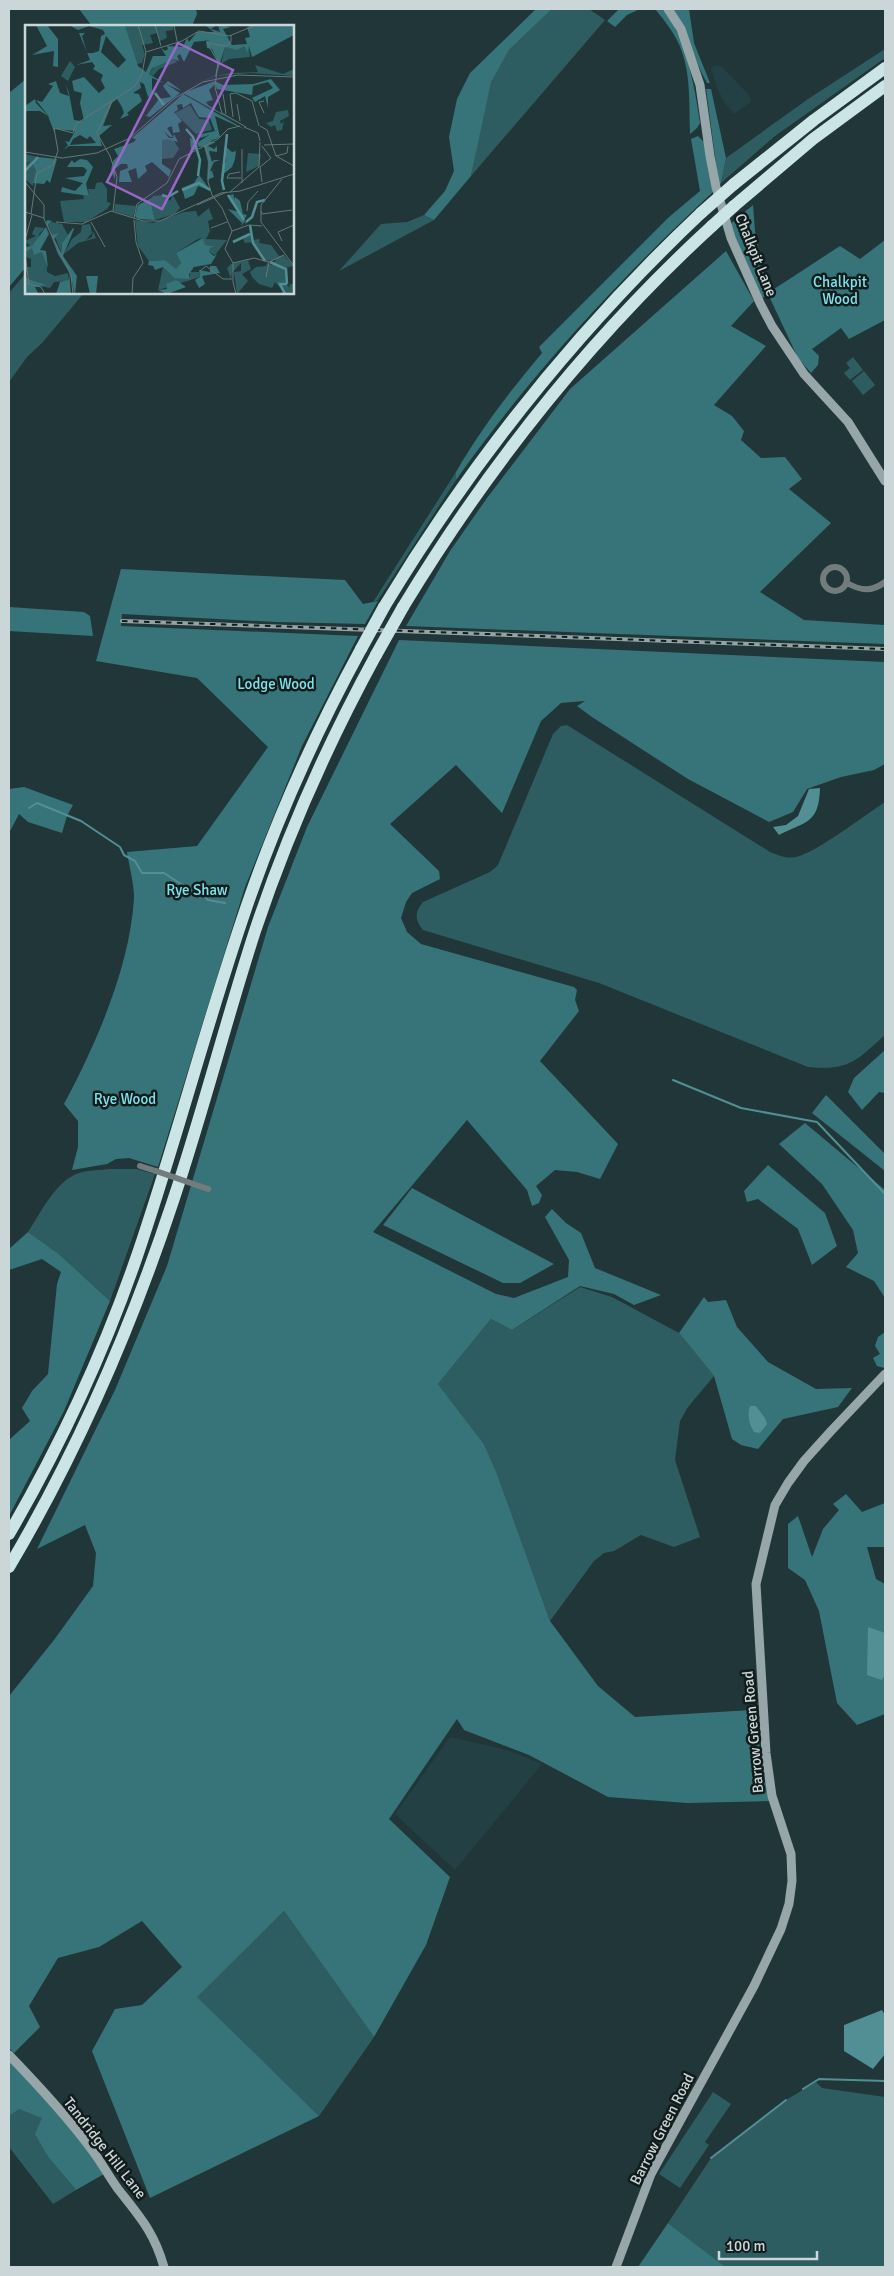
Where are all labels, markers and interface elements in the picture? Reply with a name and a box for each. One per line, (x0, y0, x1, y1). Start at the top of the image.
inset map (25, 25, 294, 294)
street label: Chalkpit Lane (731, 211, 781, 299)
park label: Chalkpit Wood (813, 273, 867, 308)
park label: Lodge Wood (237, 675, 315, 693)
park label: Rye Shaw (166, 881, 228, 899)
park label: Rye Wood (94, 1090, 156, 1108)
street label: Barrow Green Road (739, 1670, 767, 1794)
street label: Barrow Green Road (626, 2070, 698, 2188)
street label: Tandridge Hill Lane (60, 2094, 150, 2202)
scale bar (719, 2228, 816, 2260)
text: 100 m (726, 2237, 766, 2255)

